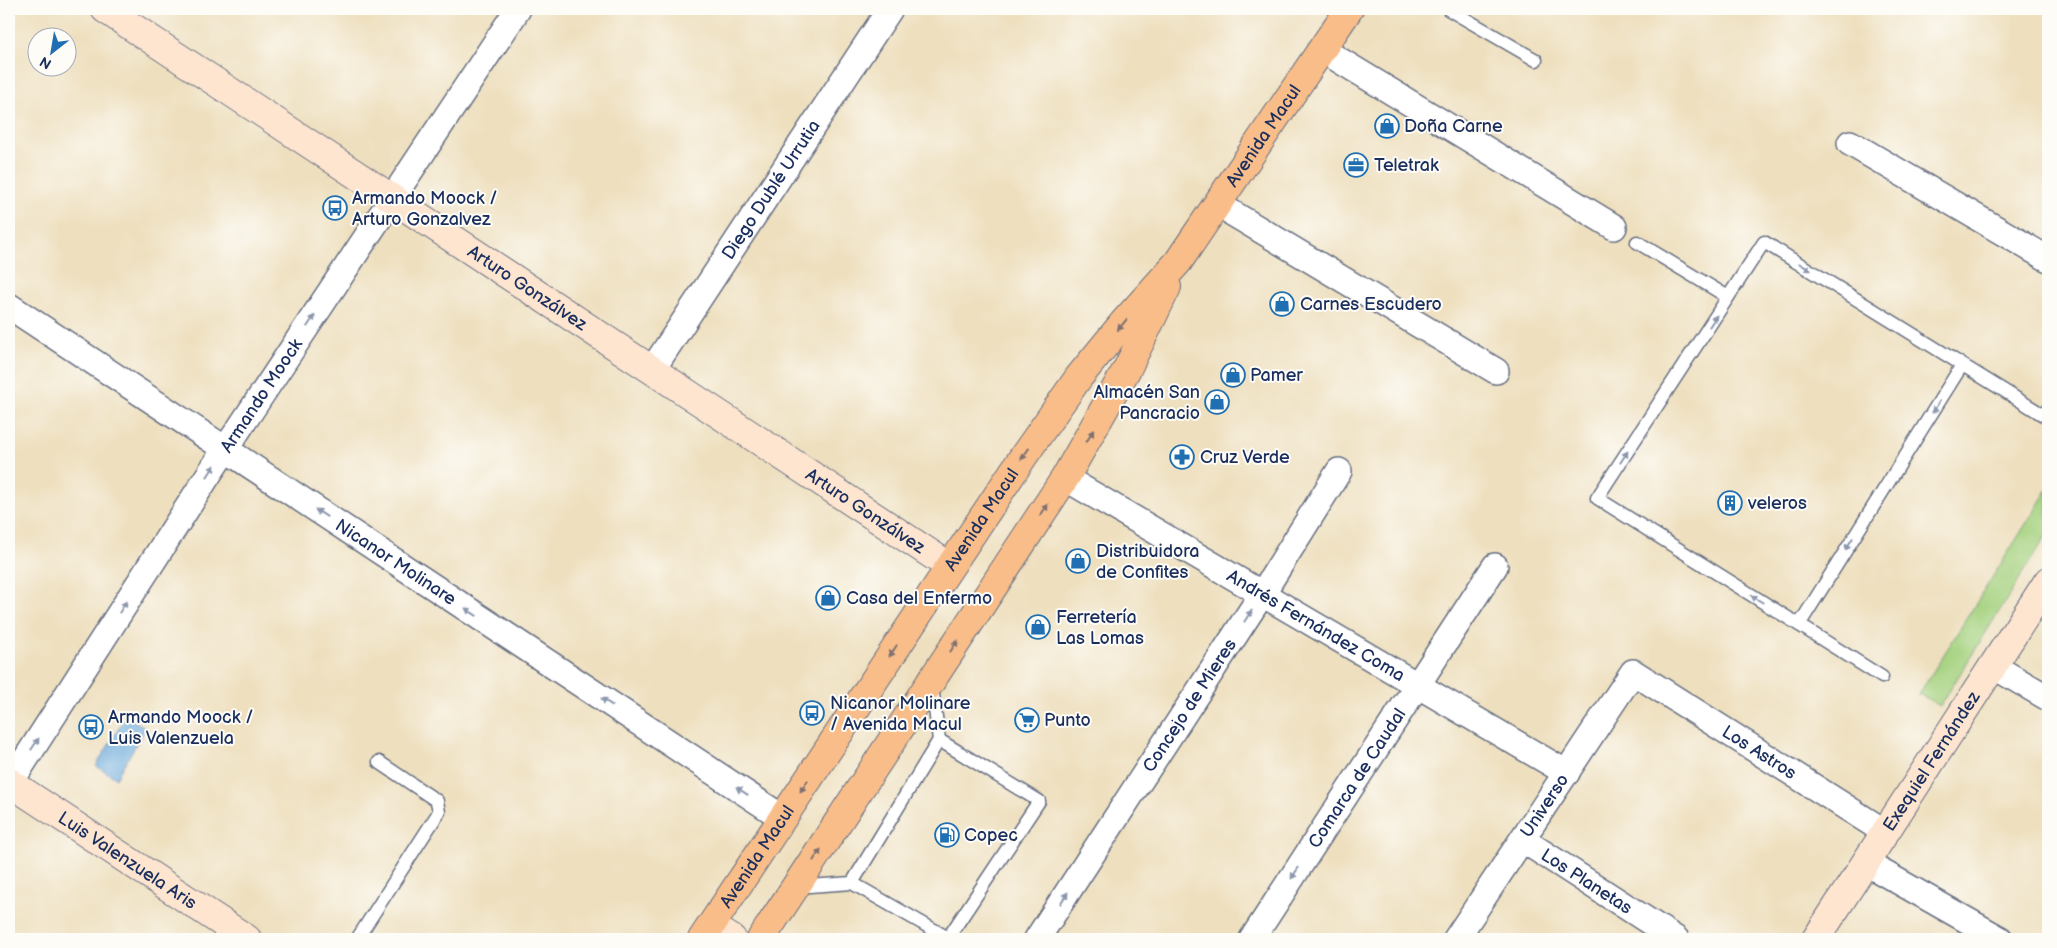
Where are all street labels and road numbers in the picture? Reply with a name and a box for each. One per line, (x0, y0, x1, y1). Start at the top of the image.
street label: Avenida Macul (1221, 81, 1305, 191)
street label: Diego Dublé Urrutia (717, 116, 824, 263)
street label: Arturo Gonzálvez (464, 241, 591, 335)
street label: Armando Moock (216, 334, 307, 457)
street label: Arturo Gonzálvez (802, 464, 929, 558)
street label: Avenida Macul (940, 464, 1023, 575)
street label: Nicanor Molinare (332, 514, 461, 610)
street label: Andrés Fernández Coma (1223, 565, 1409, 686)
street label: Concejo de Mieres (1138, 635, 1241, 776)
street label: Exequiel Fernández (1878, 687, 1984, 835)
street label: Comarca de Caudal (1304, 704, 1410, 852)
street label: Los Astros (1718, 721, 1800, 784)
street label: Universo (1516, 770, 1573, 841)
street label: Avenida Macul (715, 801, 799, 912)
street label: Luis Valenzuela Aris (54, 807, 201, 913)
street label: Los Planetas (1537, 844, 1636, 918)

